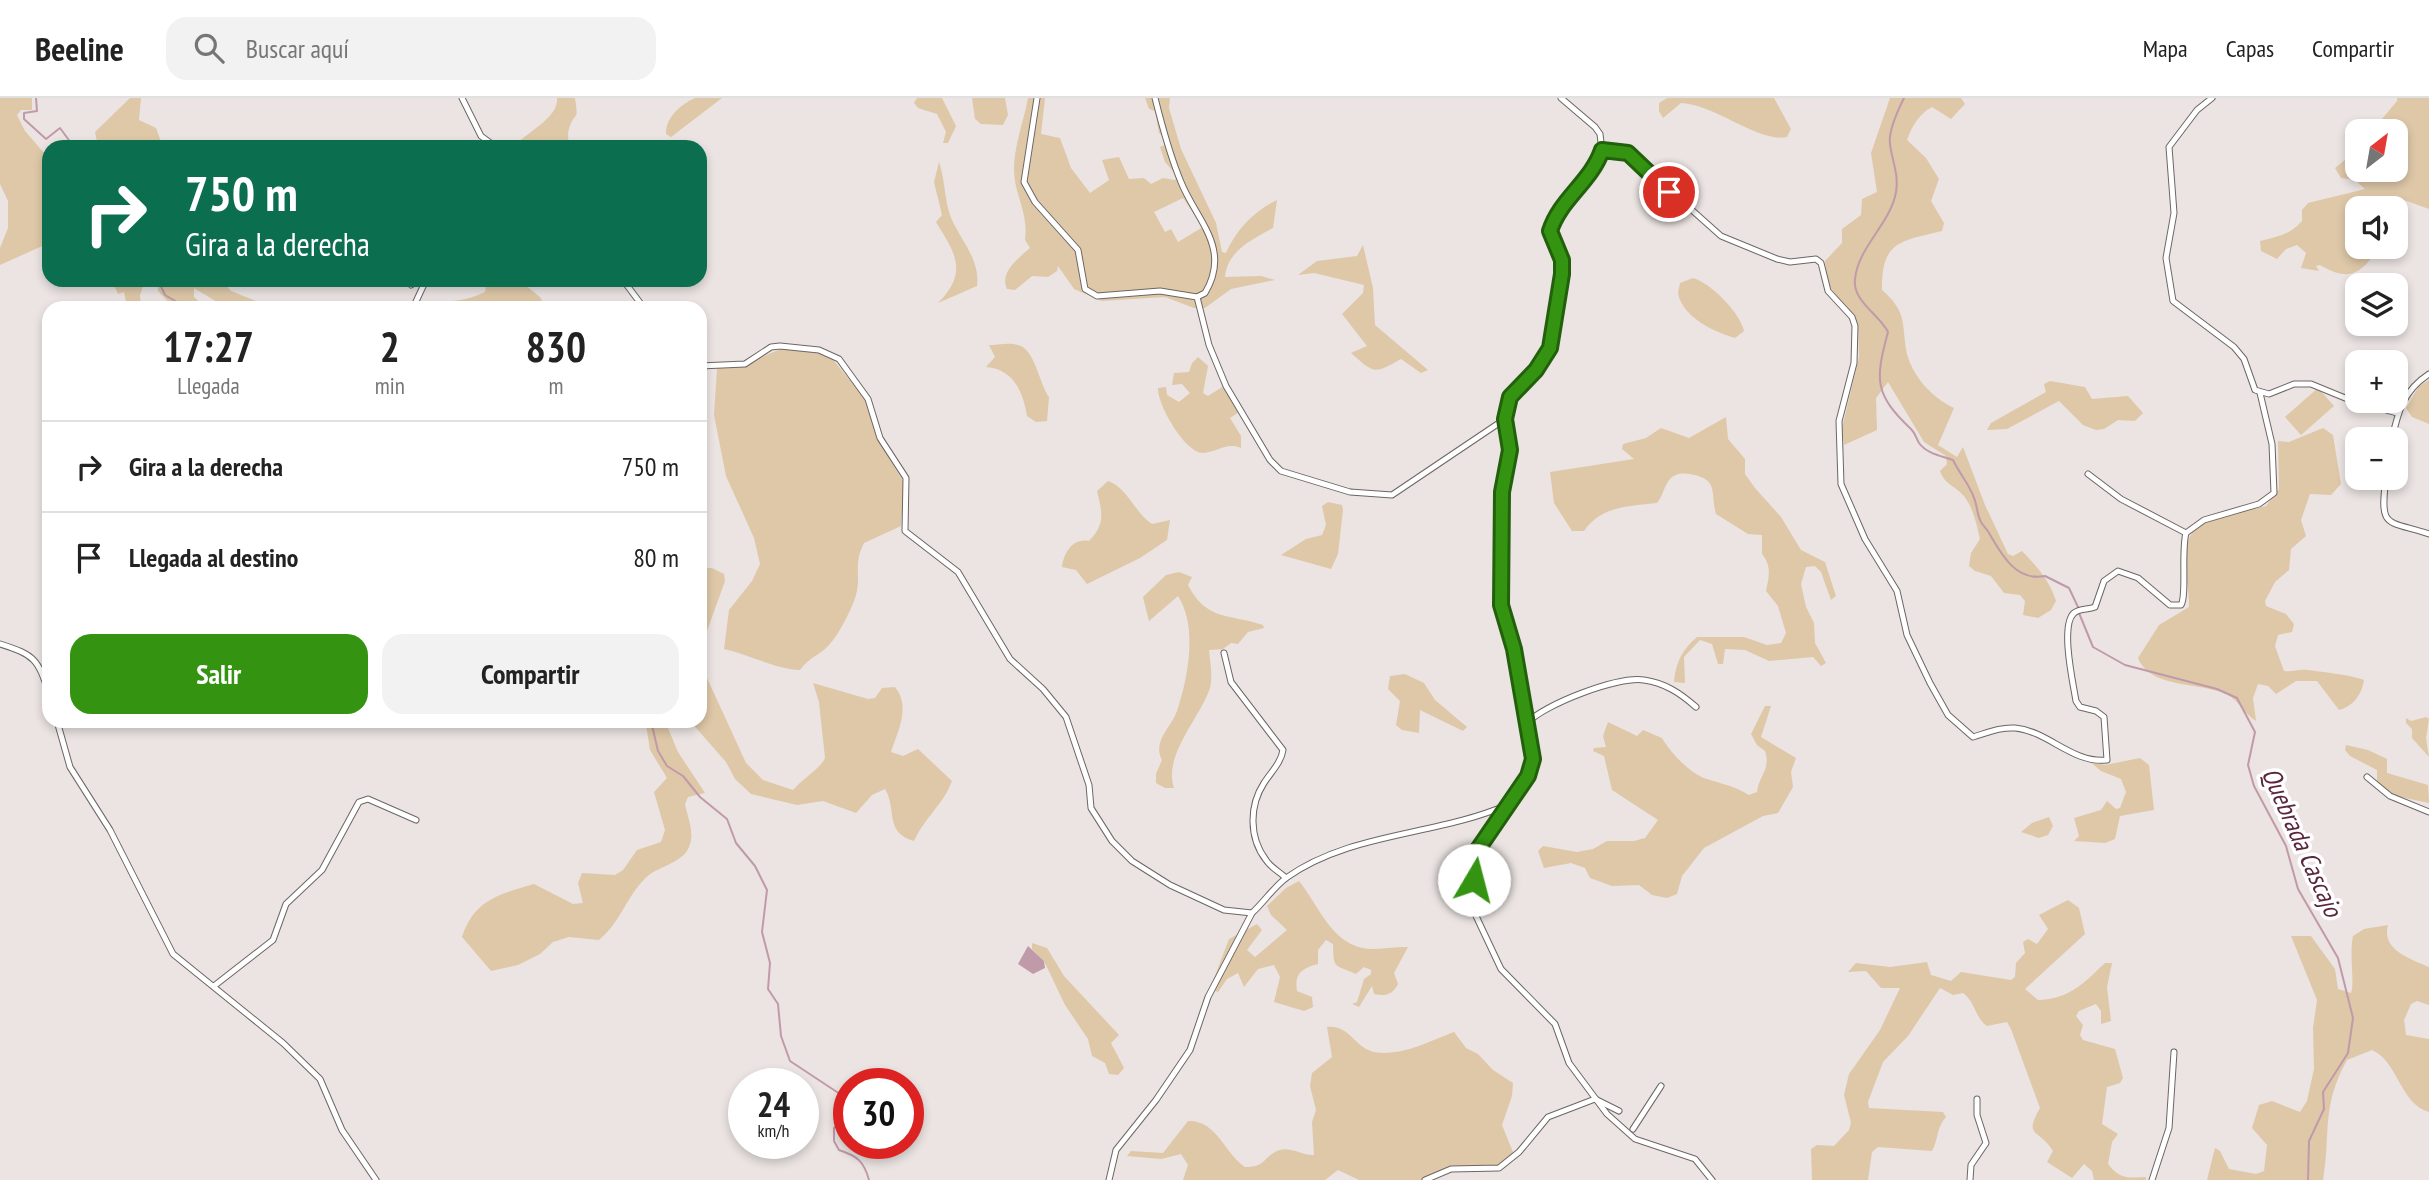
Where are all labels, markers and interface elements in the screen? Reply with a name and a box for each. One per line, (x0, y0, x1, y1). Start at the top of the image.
search box (166, 17, 656, 80)
text: Beeline (35, 27, 124, 70)
icon: search (190, 29, 228, 67)
text: Buscar aquí (246, 32, 349, 65)
text: Mapa (2143, 33, 2188, 64)
text: Capas (2226, 33, 2274, 64)
text: Compartir (2312, 33, 2394, 64)
north arrow (2345, 119, 2408, 182)
map controls (2345, 119, 2408, 490)
text: 750 m (185, 161, 298, 225)
pin (1639, 162, 1699, 222)
icon: right (70, 168, 161, 259)
icon: arrive (1650, 173, 1688, 211)
button: sound (2345, 196, 2408, 259)
text: Gira a la derecha (185, 223, 370, 265)
button: layers (2345, 273, 2408, 336)
text: 17:27 (163, 319, 254, 374)
text: 2 (380, 319, 400, 374)
text: 830 (526, 319, 586, 374)
button: + (2345, 350, 2408, 413)
text: Llegada (177, 371, 240, 400)
text: min (375, 371, 405, 400)
text: m (548, 371, 563, 400)
button: − (2345, 427, 2408, 490)
icon: right (70, 448, 108, 486)
text: Gira a la derecha (129, 450, 283, 483)
text: 750 m (621, 450, 679, 483)
icon: arrive (70, 539, 108, 577)
text: Llegada al destino (129, 541, 298, 574)
text: 80 m (633, 541, 679, 574)
button: Salir (70, 634, 368, 714)
button: Compartir (382, 634, 679, 714)
water label: Quebrada Cascajo (2255, 762, 2351, 923)
position arrow (1437, 843, 1511, 917)
speed limit sign: 30 (833, 1068, 924, 1159)
text: 24 (757, 1081, 790, 1127)
text: km/h (758, 1119, 789, 1142)

